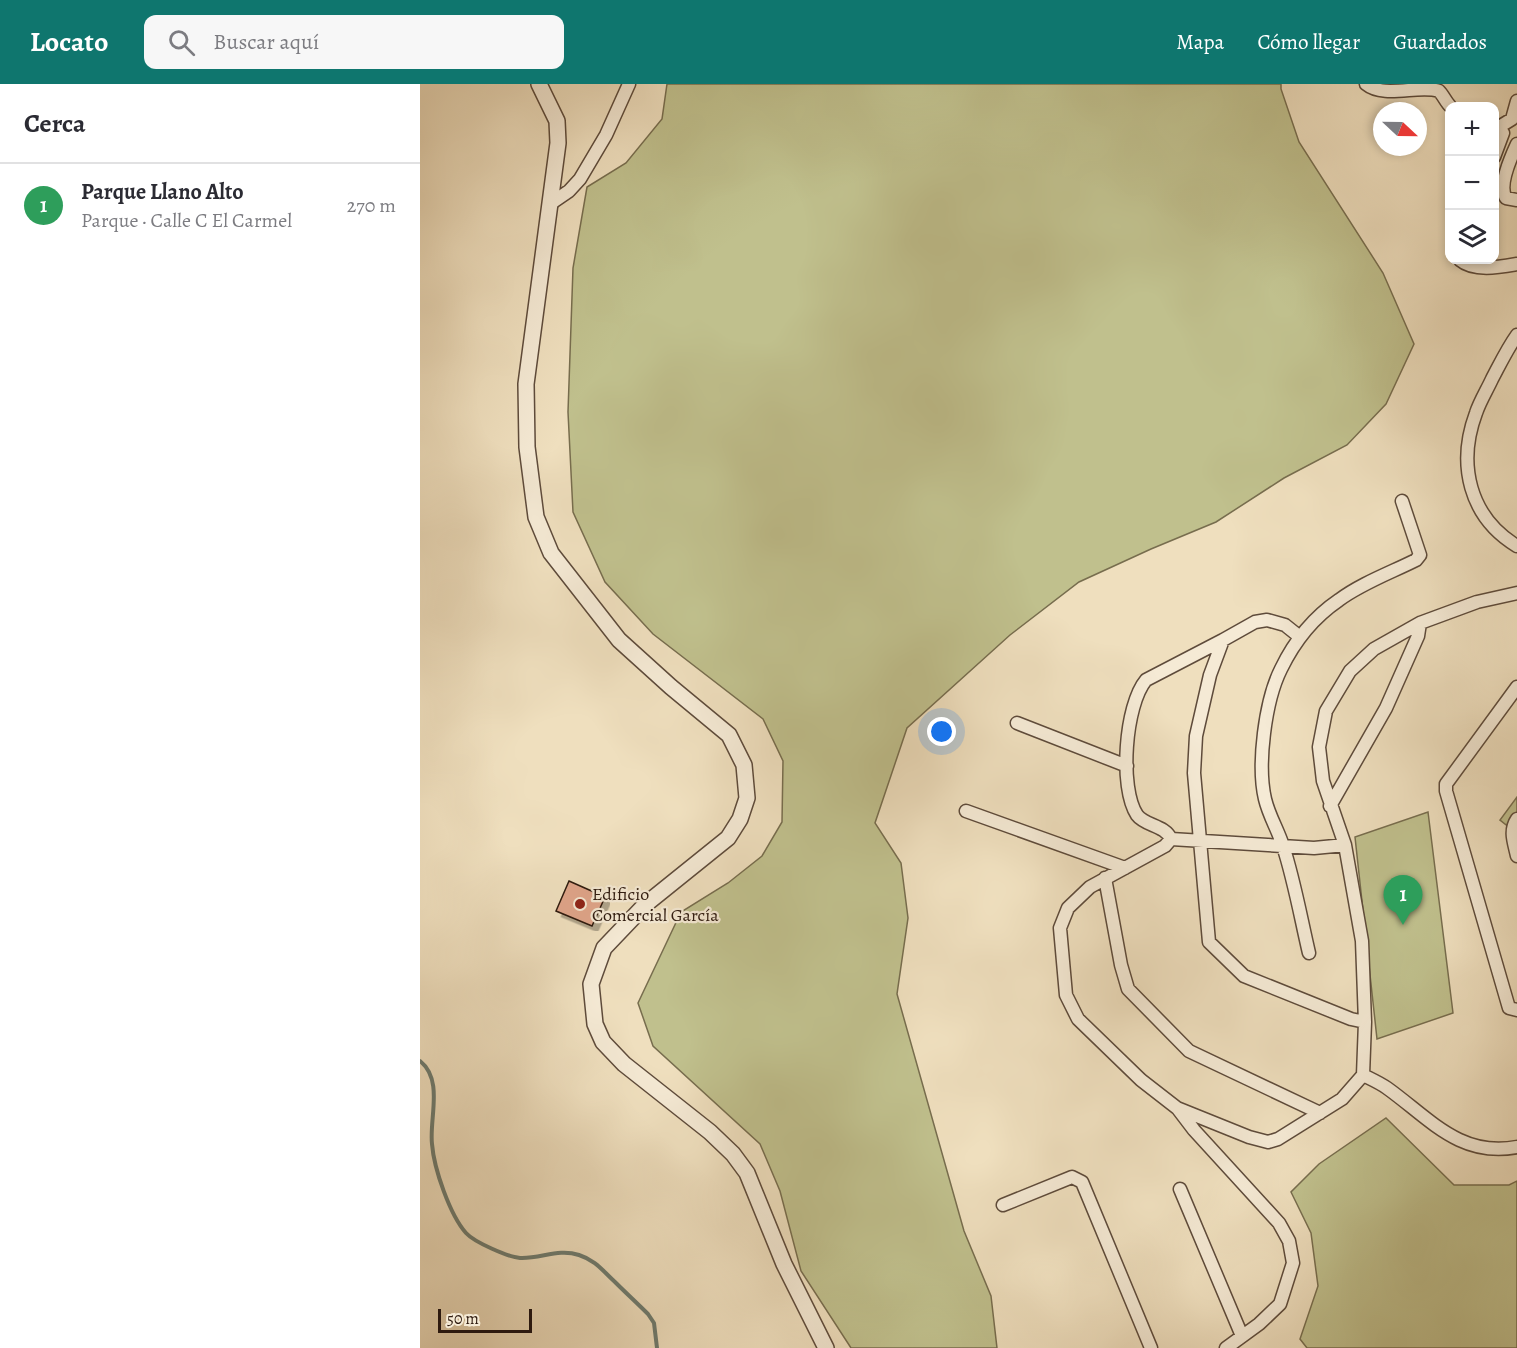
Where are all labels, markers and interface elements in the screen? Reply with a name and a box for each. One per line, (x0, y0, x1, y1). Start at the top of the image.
search box (144, 15, 564, 69)
text: Locato (30, 23, 108, 61)
icon: search (165, 26, 198, 59)
text: Buscar aquí (213, 27, 319, 57)
text: Mapa (1176, 28, 1224, 56)
text: Cómo llegar (1257, 28, 1360, 56)
text: Guardados (1393, 28, 1487, 56)
north arrow (1373, 102, 1427, 156)
map controls (1445, 102, 1499, 264)
button: + (1445, 102, 1499, 156)
text: Cerca (24, 106, 86, 141)
button: − (1445, 156, 1499, 210)
text: Parque Llano Alto (81, 177, 244, 207)
text: 1 (40, 192, 47, 219)
text: 270 m (347, 192, 396, 219)
text: Parque · Calle C El Carmel (81, 207, 292, 234)
button: layers (1445, 210, 1499, 264)
your location (927, 717, 956, 746)
pin: 1 (1384, 876, 1422, 925)
place label: Edificio Comercial García (592, 882, 719, 927)
marker: Edificio Comercial García (573, 897, 587, 911)
scale bar (438, 1306, 532, 1334)
text: 50 m (447, 1308, 479, 1330)

